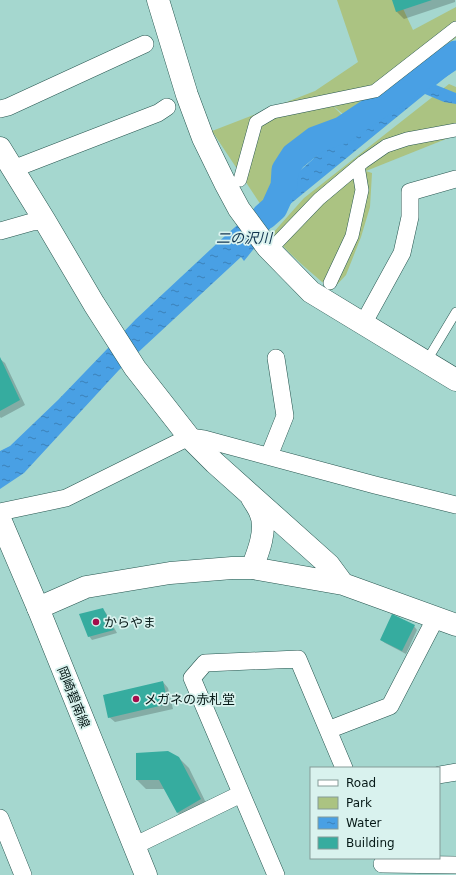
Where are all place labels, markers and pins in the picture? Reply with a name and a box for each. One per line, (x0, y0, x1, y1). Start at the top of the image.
place label: からやま (104, 615, 156, 630)
marker: からやま (91, 617, 101, 627)
place label: メガネの赤札堂 (144, 692, 235, 707)
marker: メガネの赤札堂 (131, 694, 141, 704)

